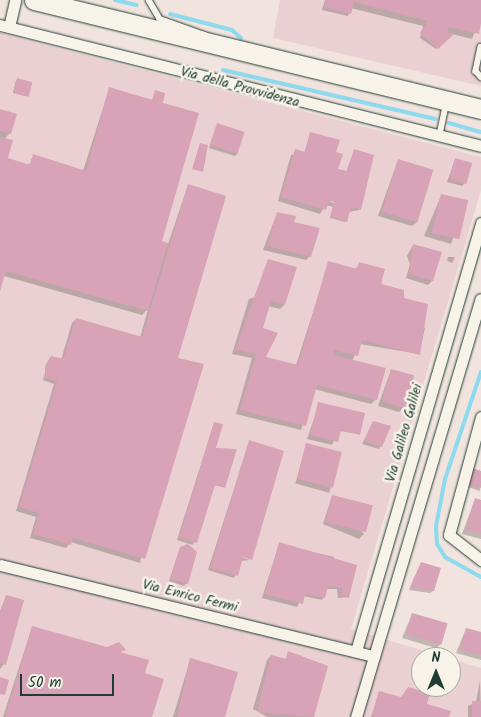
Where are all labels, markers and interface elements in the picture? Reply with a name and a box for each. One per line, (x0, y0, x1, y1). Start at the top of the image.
street label: Via della Provvidenza (179, 63, 301, 111)
street label: Via Galileo Galilei (382, 382, 426, 484)
street label: Via Enrico Fermi (141, 576, 239, 616)
north arrow (411, 647, 461, 697)
text: N (432, 647, 440, 669)
scale bar (22, 664, 116, 696)
text: 50 m (28, 671, 62, 695)

